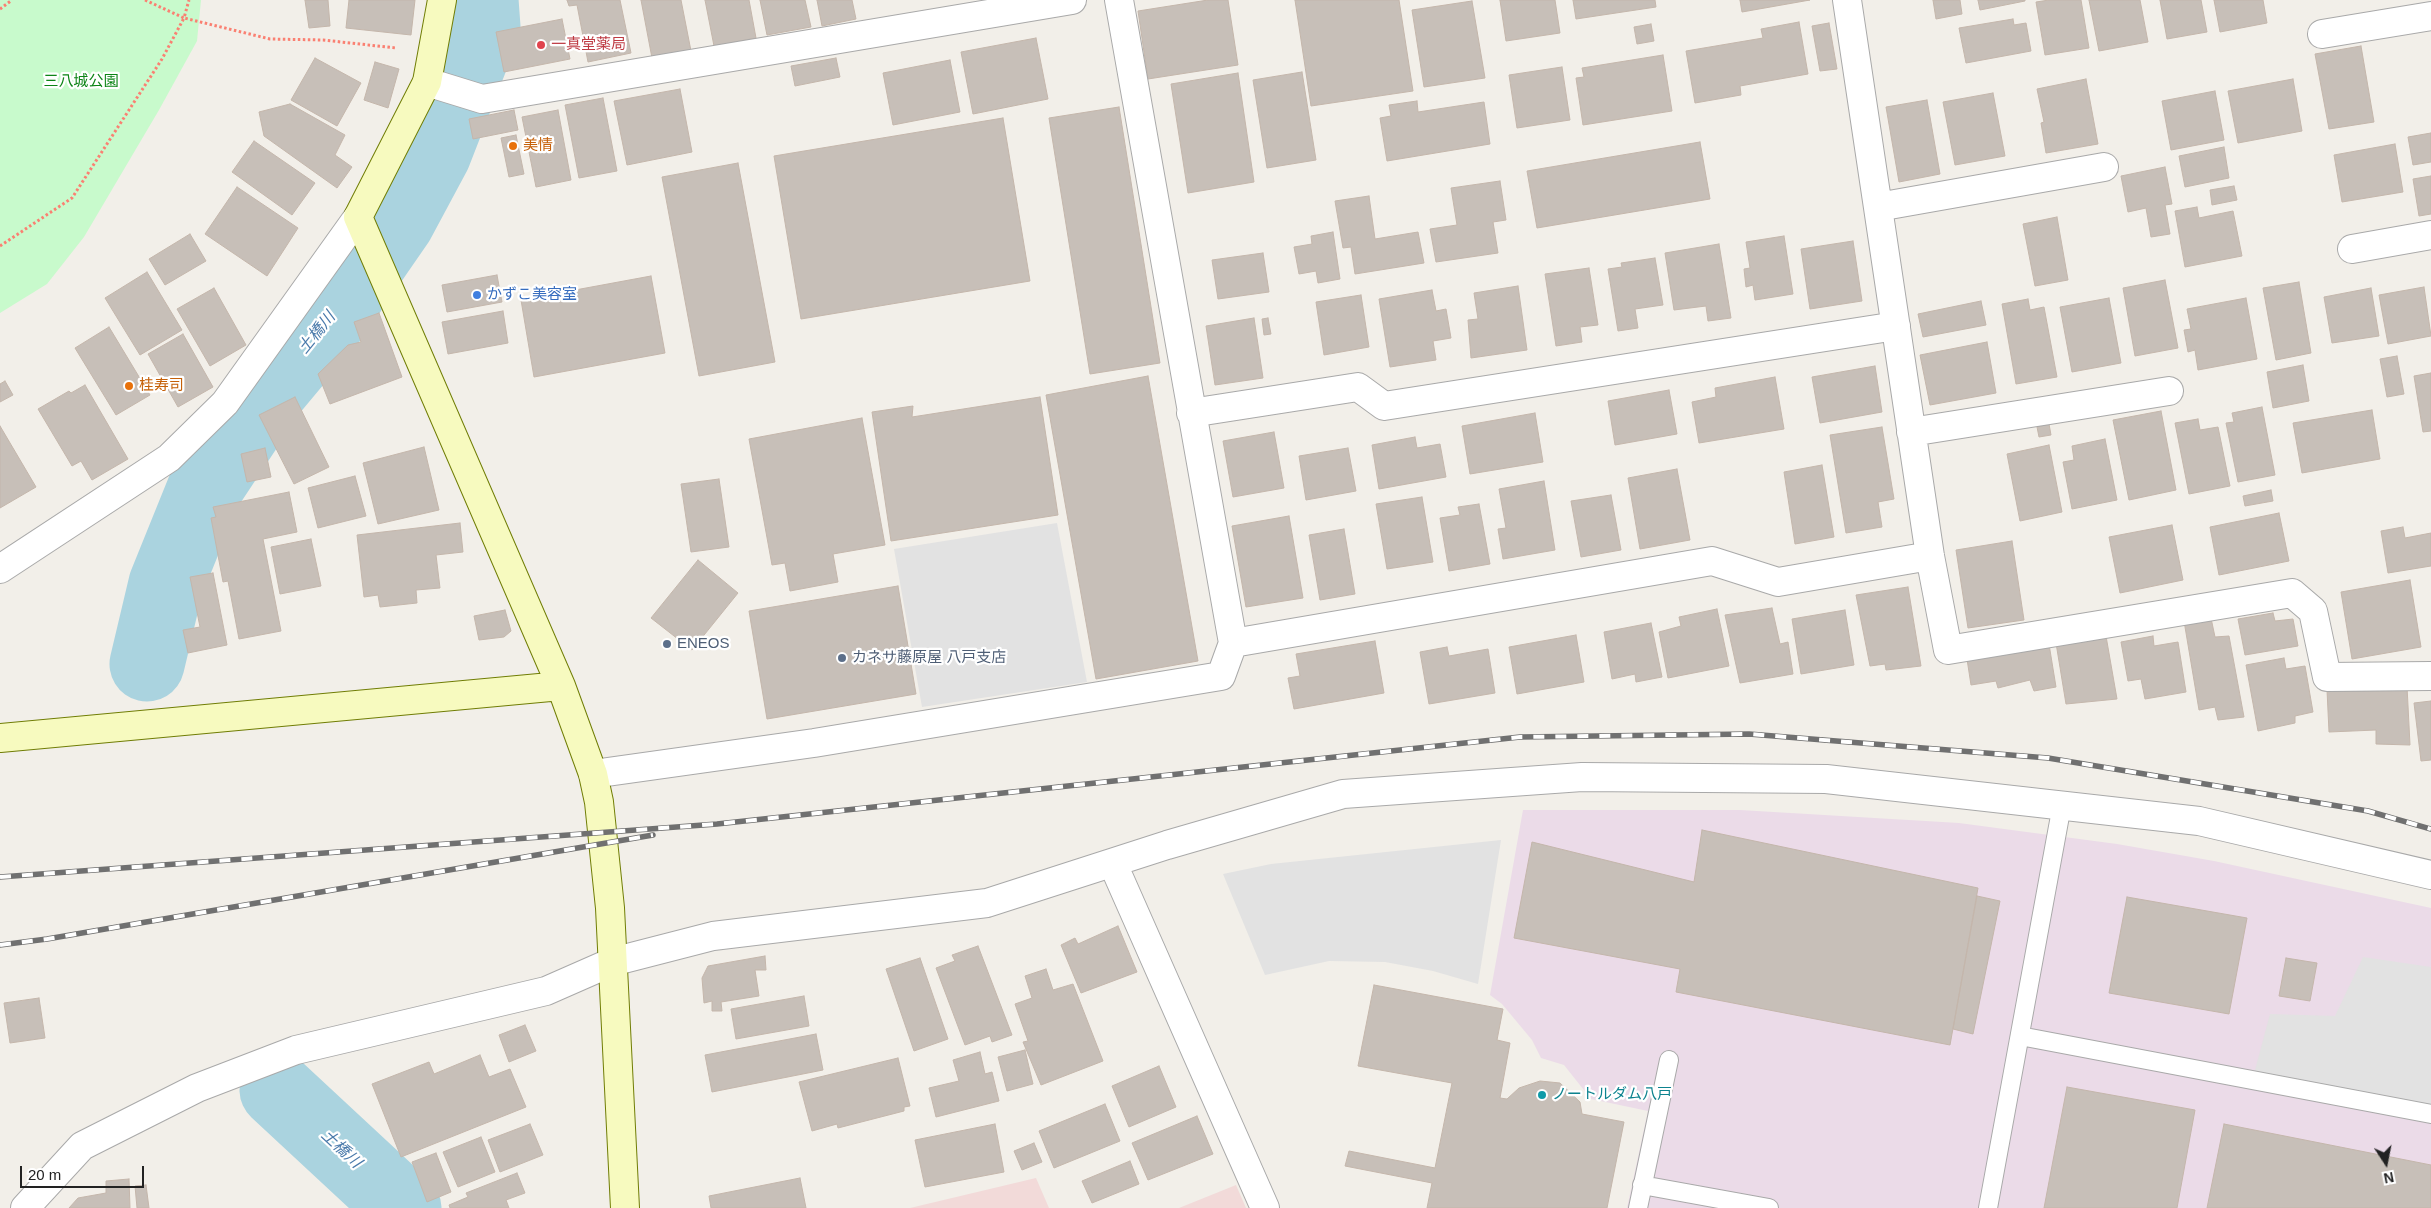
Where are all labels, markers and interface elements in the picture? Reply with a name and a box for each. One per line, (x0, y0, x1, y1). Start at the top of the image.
place label: 一真堂薬局 (551, 36, 626, 54)
marker: 一真堂薬局 (535, 39, 547, 51)
park label: 三八城公園 (44, 73, 118, 91)
place label: 美情 (523, 137, 553, 155)
marker: 美情 (507, 140, 519, 152)
place label: かずこ美容室 (487, 286, 577, 304)
marker: かずこ美容室 (471, 289, 483, 301)
water label: 土橋川 (294, 308, 340, 358)
place label: 桂寿司 (139, 377, 184, 395)
marker: 桂寿司 (123, 380, 135, 392)
place label: ENEOS (677, 635, 730, 653)
marker: ENEOS (661, 638, 673, 650)
place label: カネサ藤原屋 八戸支店 (852, 649, 1006, 667)
marker: カネサ藤原屋 八戸支店 (836, 652, 848, 664)
place label: ノートルダム八戸 (1552, 1086, 1672, 1104)
marker: ノートルダム八戸 (1536, 1089, 1548, 1101)
water label: 土橋川 (317, 1126, 365, 1172)
north arrow (2361, 1138, 2411, 1188)
scale bar (22, 1156, 146, 1188)
text: 20 m (28, 1166, 61, 1183)
text: N (2382, 1169, 2395, 1187)

